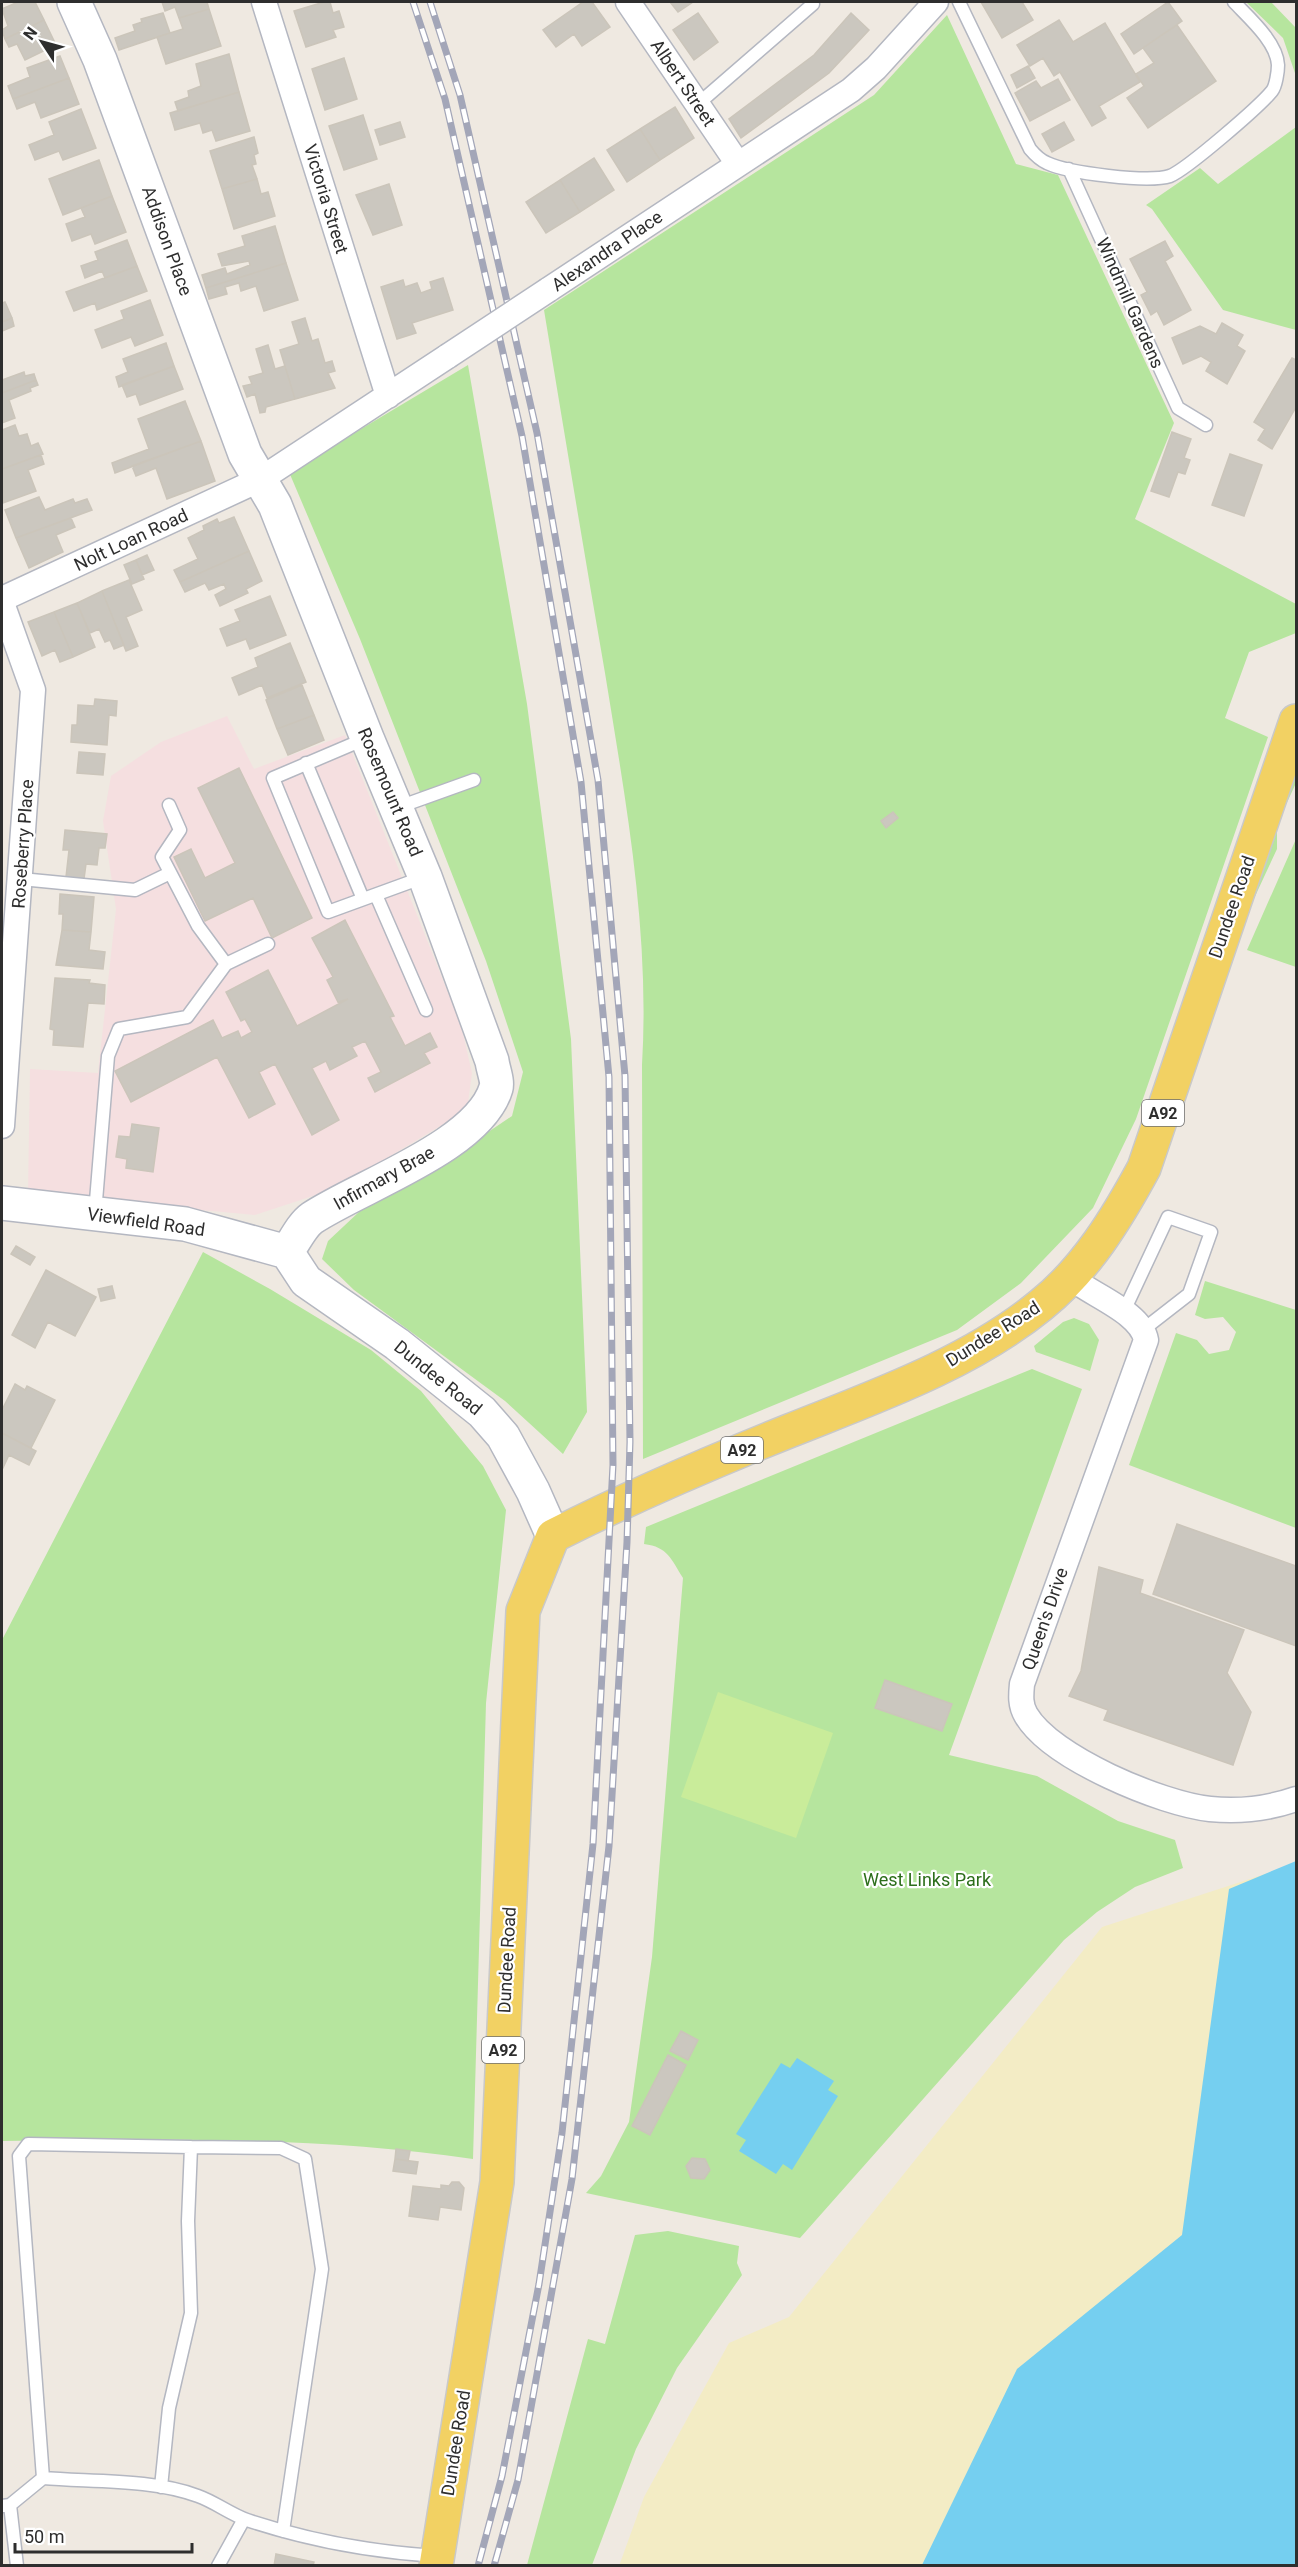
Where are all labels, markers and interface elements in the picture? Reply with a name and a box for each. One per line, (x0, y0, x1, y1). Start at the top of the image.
north arrow (12, 12, 72, 72)
text: N (19, 23, 41, 44)
street label: Albert Street (647, 35, 720, 130)
street label: Victoria Street (300, 142, 353, 256)
street label: Addison Place (138, 183, 197, 298)
street label: Alexandra Place (547, 206, 666, 295)
street label: Windmill Gardens (1092, 234, 1169, 371)
street label: Nolt Loan Road (70, 504, 191, 575)
street label: Rosemount Road (354, 724, 427, 859)
street label: Roseberry Place (8, 779, 37, 909)
street label: Dundee Road (1204, 853, 1259, 961)
road number: A92 (1142, 1100, 1184, 1126)
street label: Infirmary Brae (330, 1141, 438, 1214)
street label: Viewfield Road (86, 1203, 206, 1240)
street label: Dundee Road (942, 1296, 1044, 1371)
street label: Dundee Road (390, 1336, 486, 1419)
road number: A92 (721, 1437, 763, 1463)
street label: Queen's Drive (1017, 1565, 1072, 1673)
park label: West Links Park (863, 1869, 992, 1890)
street label: Dundee Road (493, 1906, 520, 2014)
road number: A92 (482, 2037, 524, 2063)
street label: Dundee Road (437, 2389, 474, 2497)
scale bar (15, 2516, 192, 2554)
text: 50 m (24, 2526, 64, 2547)

